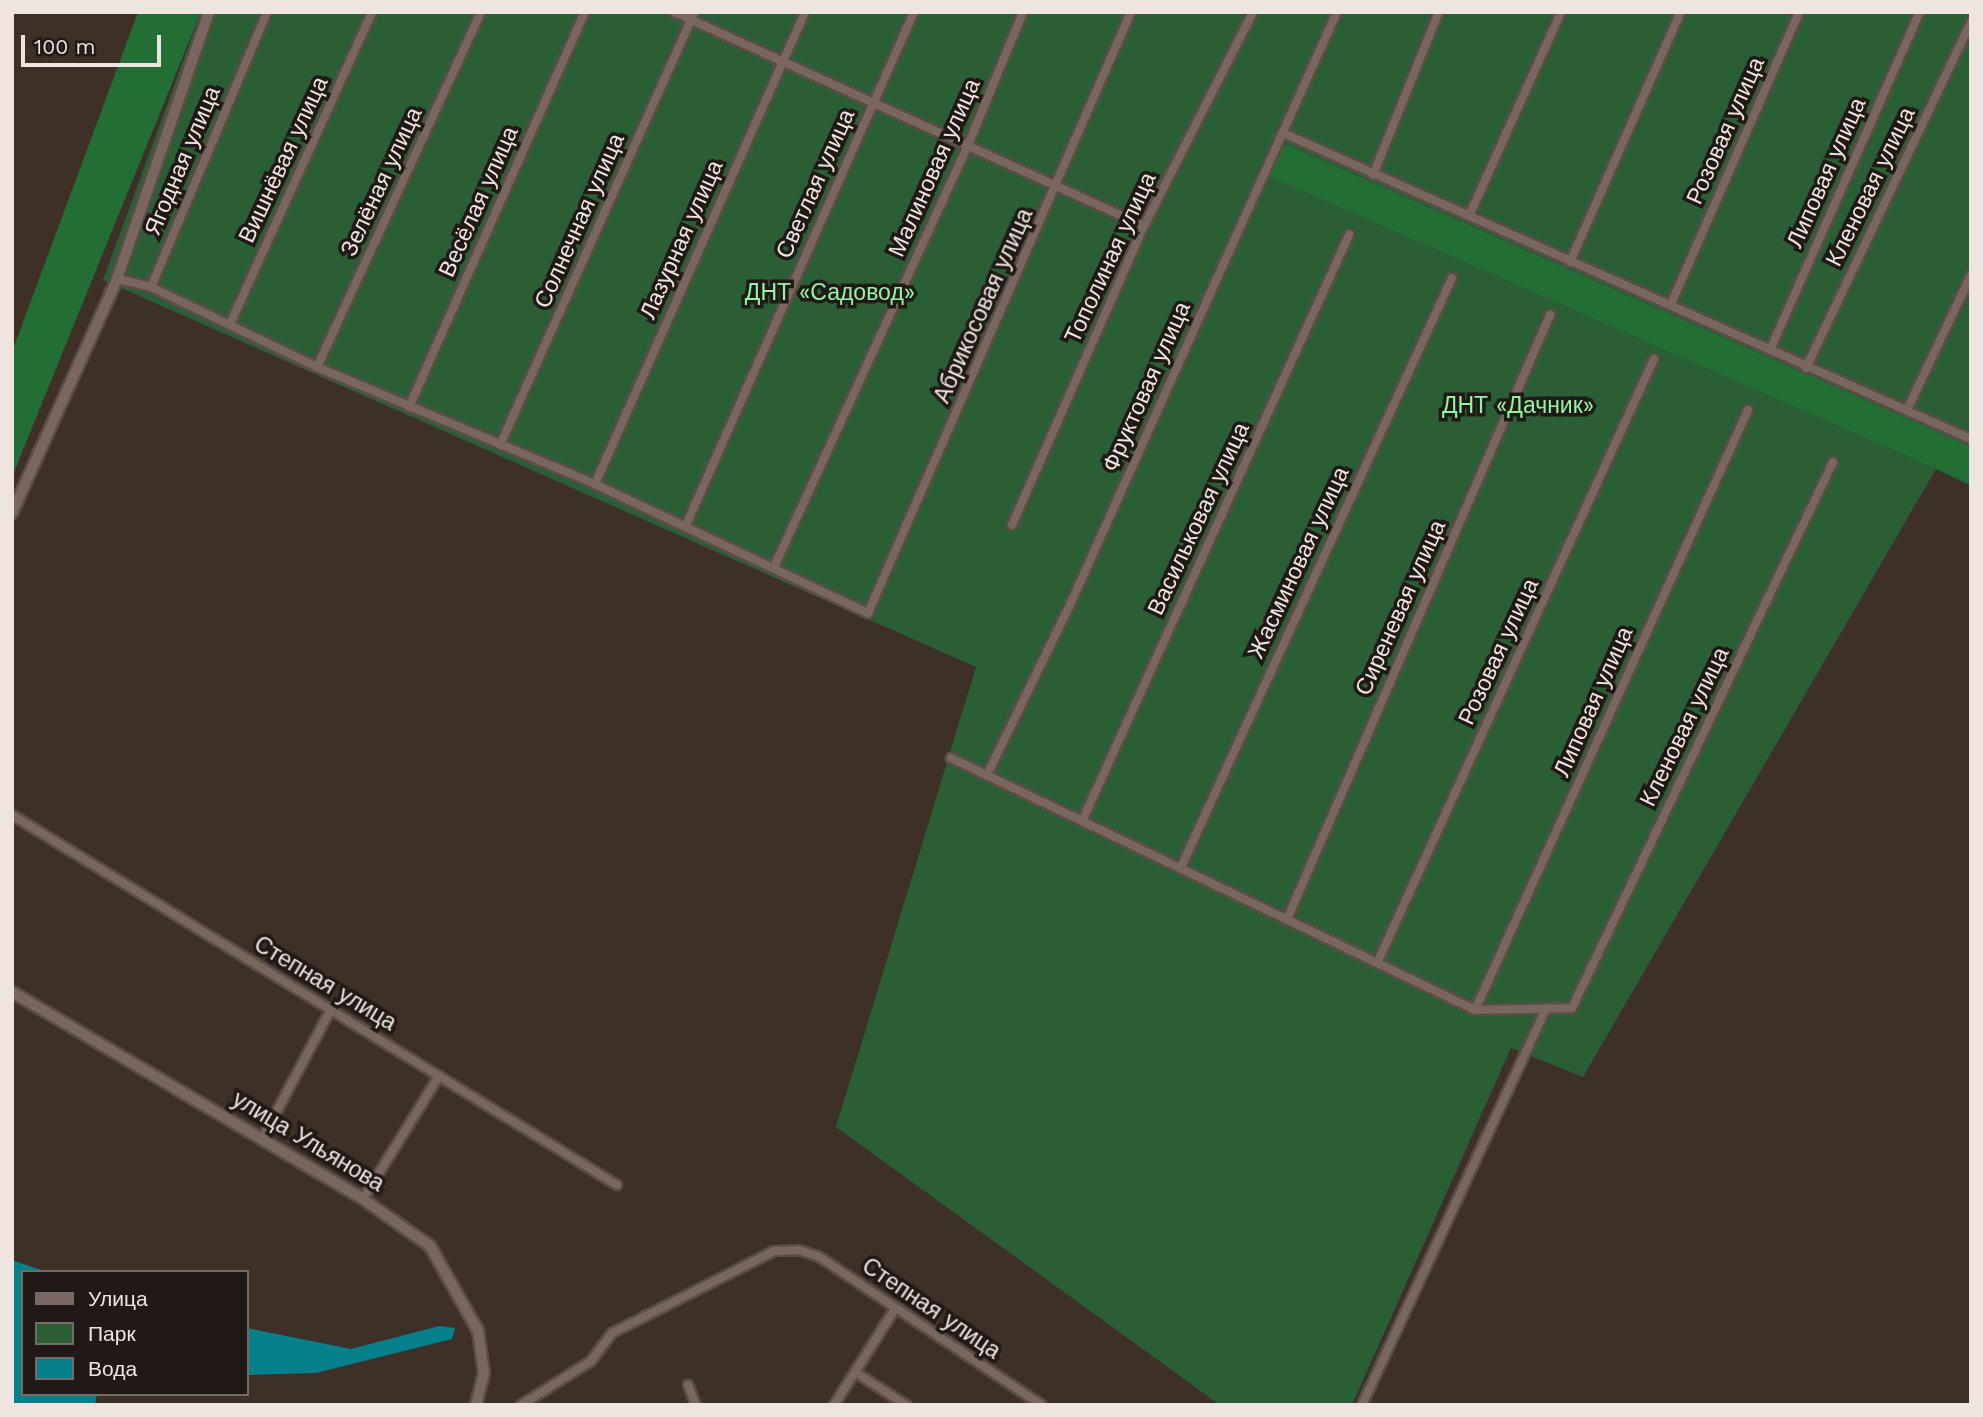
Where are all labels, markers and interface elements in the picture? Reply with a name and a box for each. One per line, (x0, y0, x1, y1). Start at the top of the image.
scale bar (24, 21, 164, 65)
text: 100 m (34, 34, 96, 59)
street label: Розовая улица (1681, 53, 1771, 209)
street label: Вишнёвая улица (233, 72, 335, 248)
street label: Малиновая улица (883, 75, 987, 261)
street label: Ягодная улица (139, 82, 227, 240)
street label: Липовая улица (1782, 94, 1872, 252)
street label: Зелёная улица (335, 103, 429, 261)
street label: Кленовая улица (1821, 103, 1921, 271)
street label: Светлая улица (771, 105, 861, 263)
street label: Весёлая улица (433, 122, 525, 282)
street label: Солнечная улица (529, 129, 631, 313)
street label: Лазурная улица (635, 156, 729, 324)
street label: Тополиная улица (1059, 168, 1163, 348)
street label: Абрикосовая улица (929, 204, 1039, 408)
park label: ДНТ «Садовод» (745, 279, 915, 307)
street label: Фруктовая улица (1097, 298, 1197, 476)
park label: ДНТ «Дачник» (1442, 392, 1594, 420)
street label: Васильковая улица (1142, 418, 1256, 620)
street label: Жасминовая улица (1242, 463, 1356, 663)
street label: Сиреневая улица (1350, 516, 1452, 700)
street label: Розовая улица (1453, 574, 1545, 730)
street label: Липовая улица (1549, 623, 1639, 781)
street label: Кленовая улица (1635, 643, 1735, 811)
street label: Степная улица (249, 931, 401, 1037)
street label: улица Ульянова (227, 1086, 389, 1198)
street label: Степная улица (856, 1253, 1006, 1365)
legend (21, 1270, 248, 1396)
text: Улица (88, 1286, 148, 1311)
text: Парк (88, 1321, 136, 1346)
text: Вода (88, 1356, 137, 1381)

